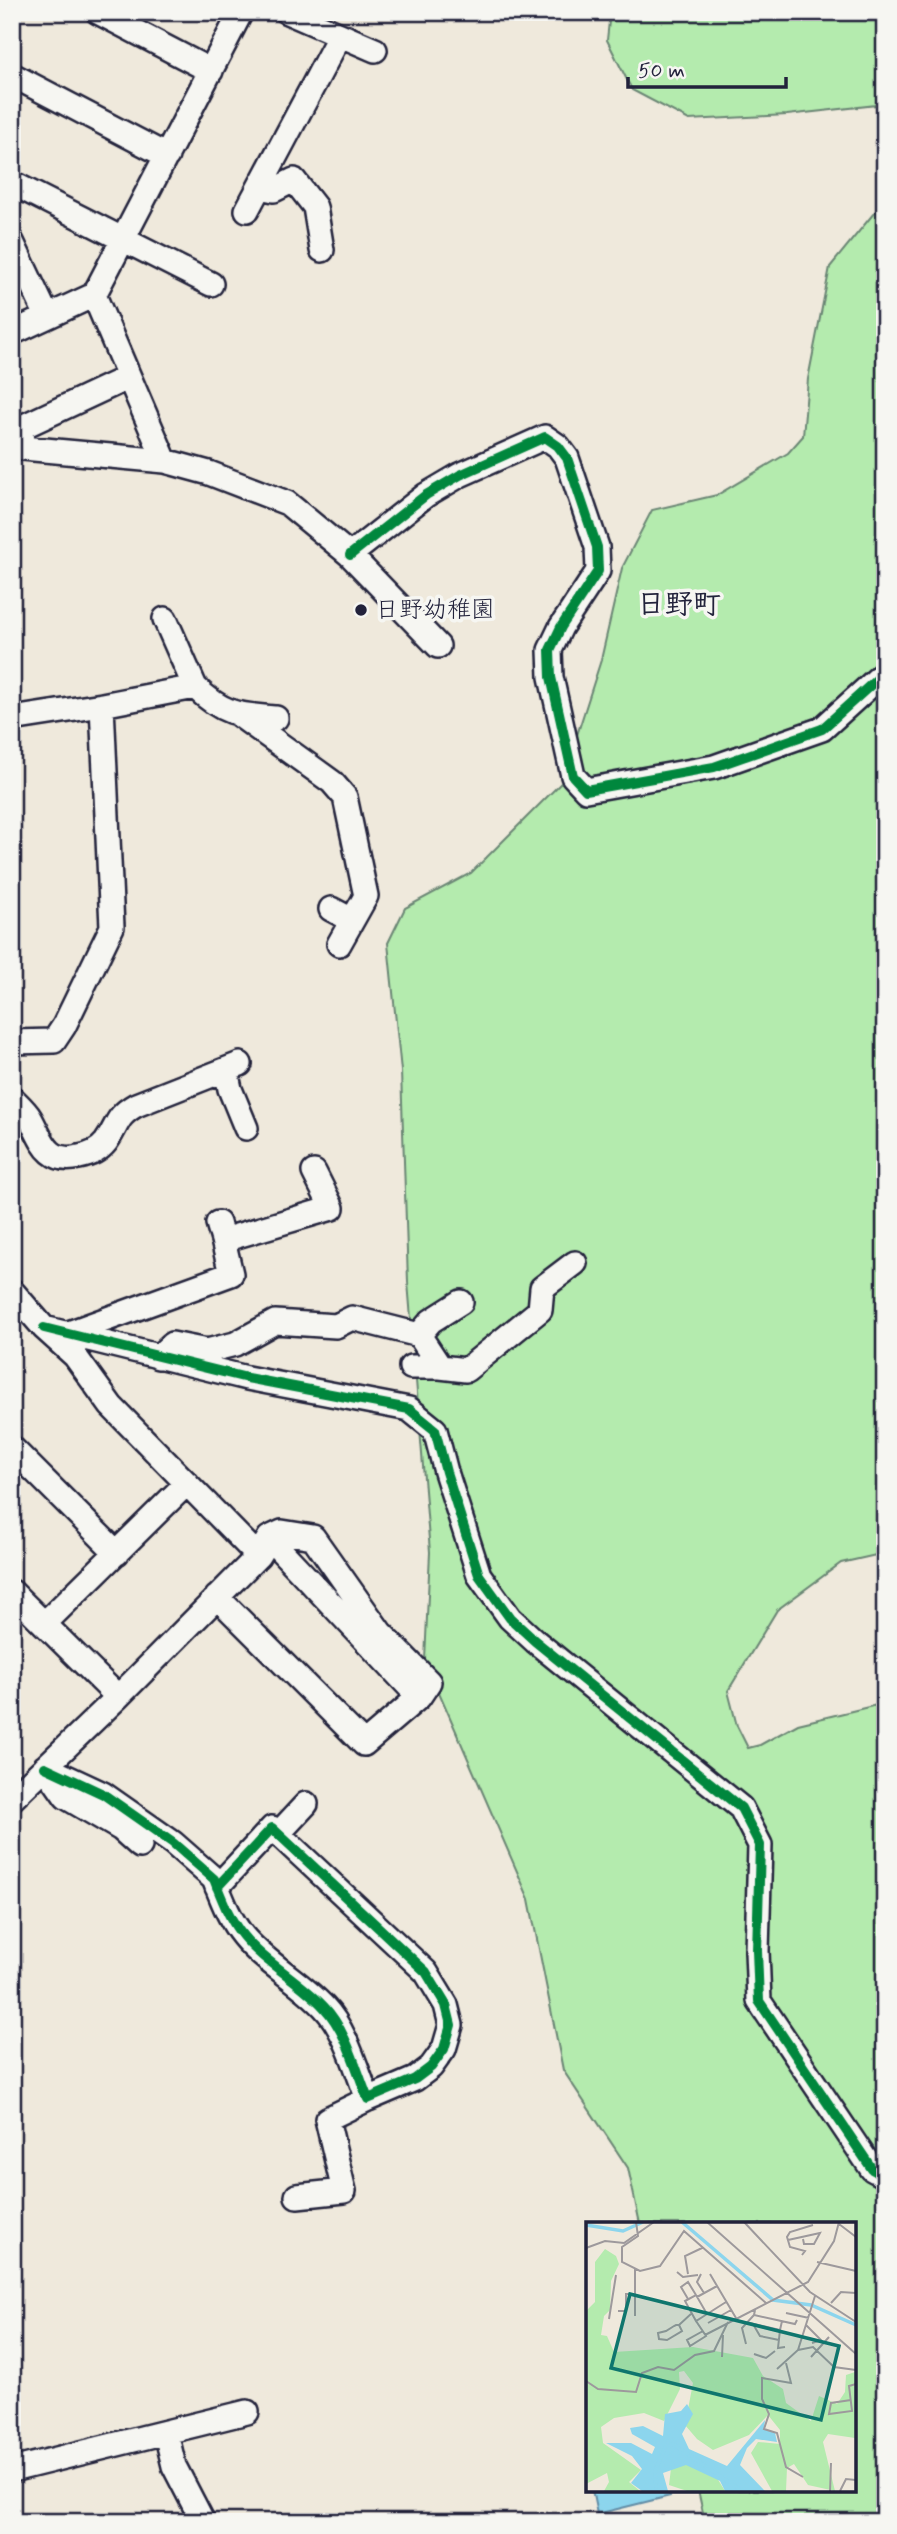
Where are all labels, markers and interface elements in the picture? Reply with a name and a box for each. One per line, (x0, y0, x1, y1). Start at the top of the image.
scale bar (628, 46, 785, 90)
text: 50 m (638, 57, 685, 85)
district label: 日野町 (637, 587, 721, 624)
place label: 日野幼稚園 (375, 595, 495, 626)
marker: 日野幼稚園 (353, 602, 369, 618)
inset map (586, 2222, 855, 2492)

